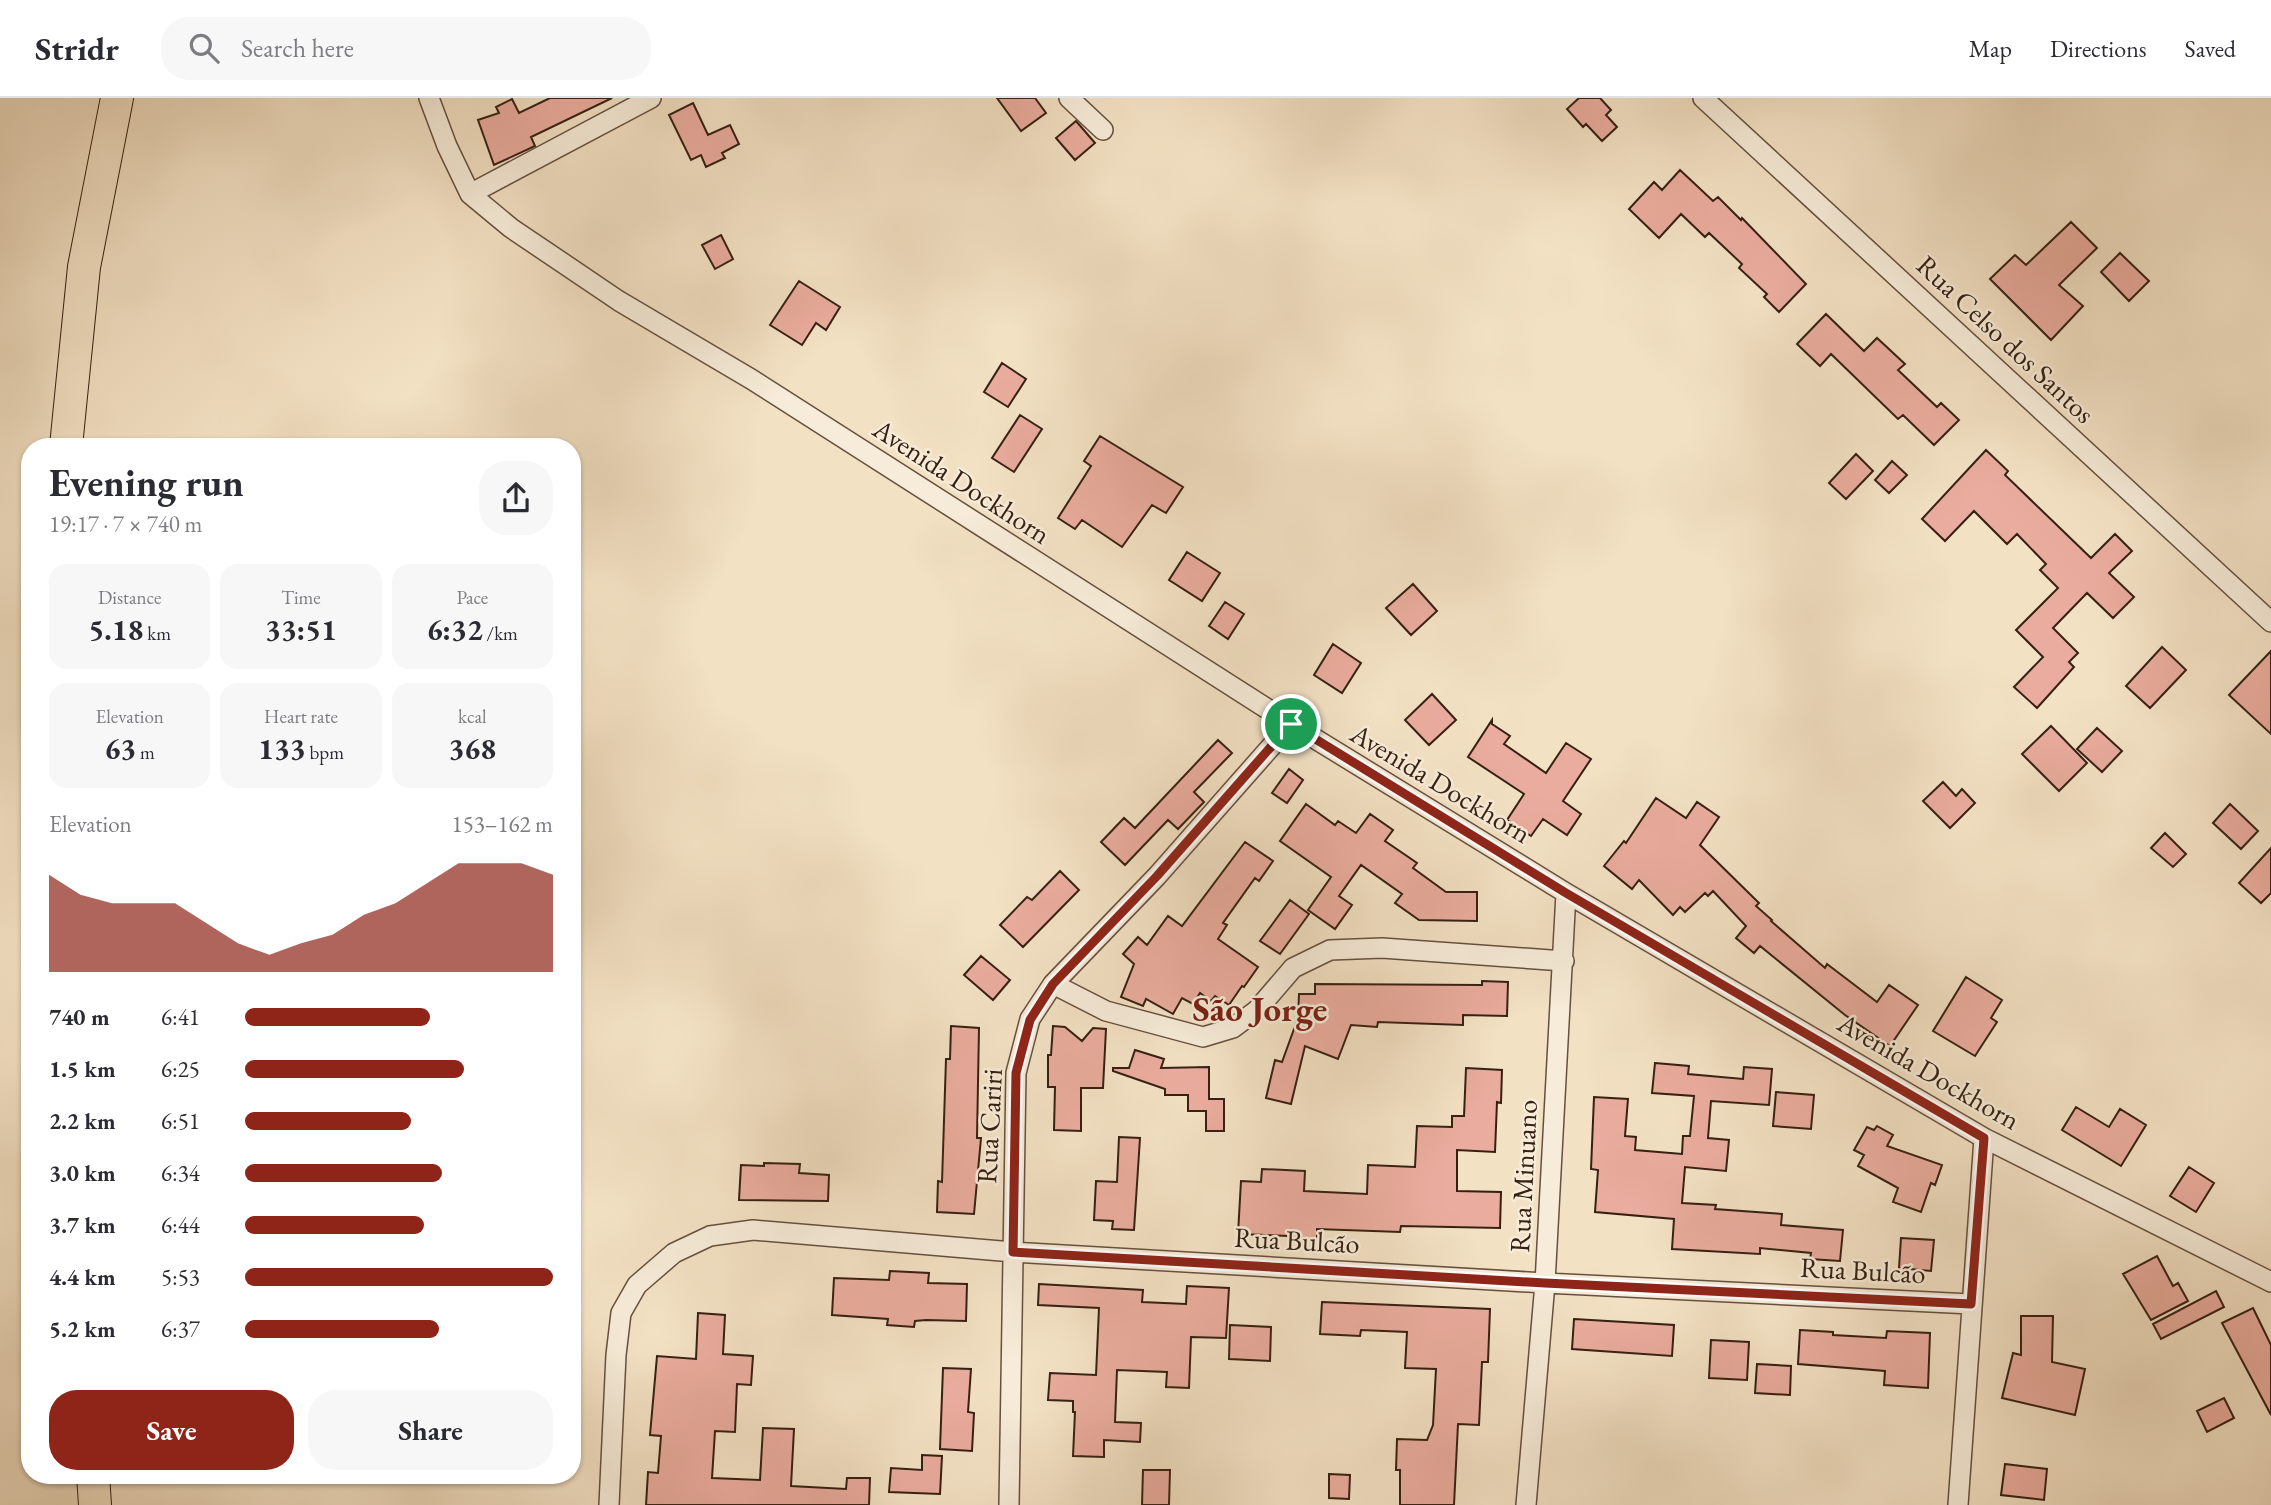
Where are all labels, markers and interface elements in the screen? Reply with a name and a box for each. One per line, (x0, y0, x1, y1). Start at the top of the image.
search box (161, 17, 651, 80)
text: Stridr (35, 27, 119, 70)
icon: search (185, 29, 223, 67)
text: Search here (241, 31, 354, 65)
text: Map (1969, 33, 2012, 64)
text: Directions (2050, 33, 2147, 64)
text: Saved (2185, 33, 2236, 64)
street label: Rua Celso dos Santos (1909, 247, 2103, 431)
street label: Avenida Dockhorn (866, 410, 1058, 552)
text: Evening run (49, 458, 244, 507)
button: share (479, 461, 553, 535)
text: 19:17 · 7 × 740 m (49, 509, 202, 539)
text: Distance (98, 585, 161, 610)
text: Time (281, 585, 321, 610)
text: Pace (456, 585, 488, 610)
text: 5.18 (88, 610, 143, 649)
text: 33:51 (265, 610, 337, 649)
text: 6:32 (427, 610, 483, 649)
text: km (143, 621, 171, 646)
text: /km (483, 621, 518, 646)
pin (1261, 694, 1321, 754)
text: Elevation (95, 704, 164, 729)
text: Heart rate (264, 704, 338, 729)
text: kcal (458, 704, 487, 729)
icon: arrive (1272, 705, 1310, 743)
street label: Avenida Dockhorn (1343, 714, 1538, 851)
text: 63 (104, 729, 136, 768)
text: 133 (258, 729, 306, 768)
text: 368 (449, 729, 496, 768)
text: m (136, 740, 155, 765)
text: bpm (306, 740, 344, 765)
text: Elevation (49, 809, 132, 839)
text: 153–162 m (452, 809, 553, 839)
district label: São Jorge (1193, 986, 1327, 1031)
text: 740 m (49, 1002, 110, 1032)
text: 6:41 (161, 1002, 200, 1032)
street label: Avenida Dockhorn (1831, 1004, 2027, 1138)
text: 1.5 km (49, 1054, 116, 1084)
text: 6:25 (161, 1054, 200, 1084)
street label: Rua Cariri (968, 1068, 1010, 1184)
street label: Rua Minuano (1501, 1099, 1545, 1253)
text: 2.2 km (49, 1106, 116, 1136)
text: 6:51 (161, 1106, 200, 1136)
text: 3.0 km (49, 1158, 116, 1188)
text: 6:34 (161, 1158, 200, 1188)
text: 3.7 km (49, 1210, 116, 1240)
text: 6:44 (161, 1210, 200, 1240)
street label: Rua Bulcão (1233, 1219, 1361, 1261)
street label: Rua Bulcão (1799, 1249, 1927, 1291)
text: 4.4 km (49, 1262, 116, 1292)
text: 5:53 (161, 1262, 200, 1292)
text: 5.2 km (49, 1314, 116, 1344)
text: 6:37 (161, 1314, 200, 1344)
button: Save (49, 1390, 294, 1470)
button: Share (308, 1390, 553, 1470)

